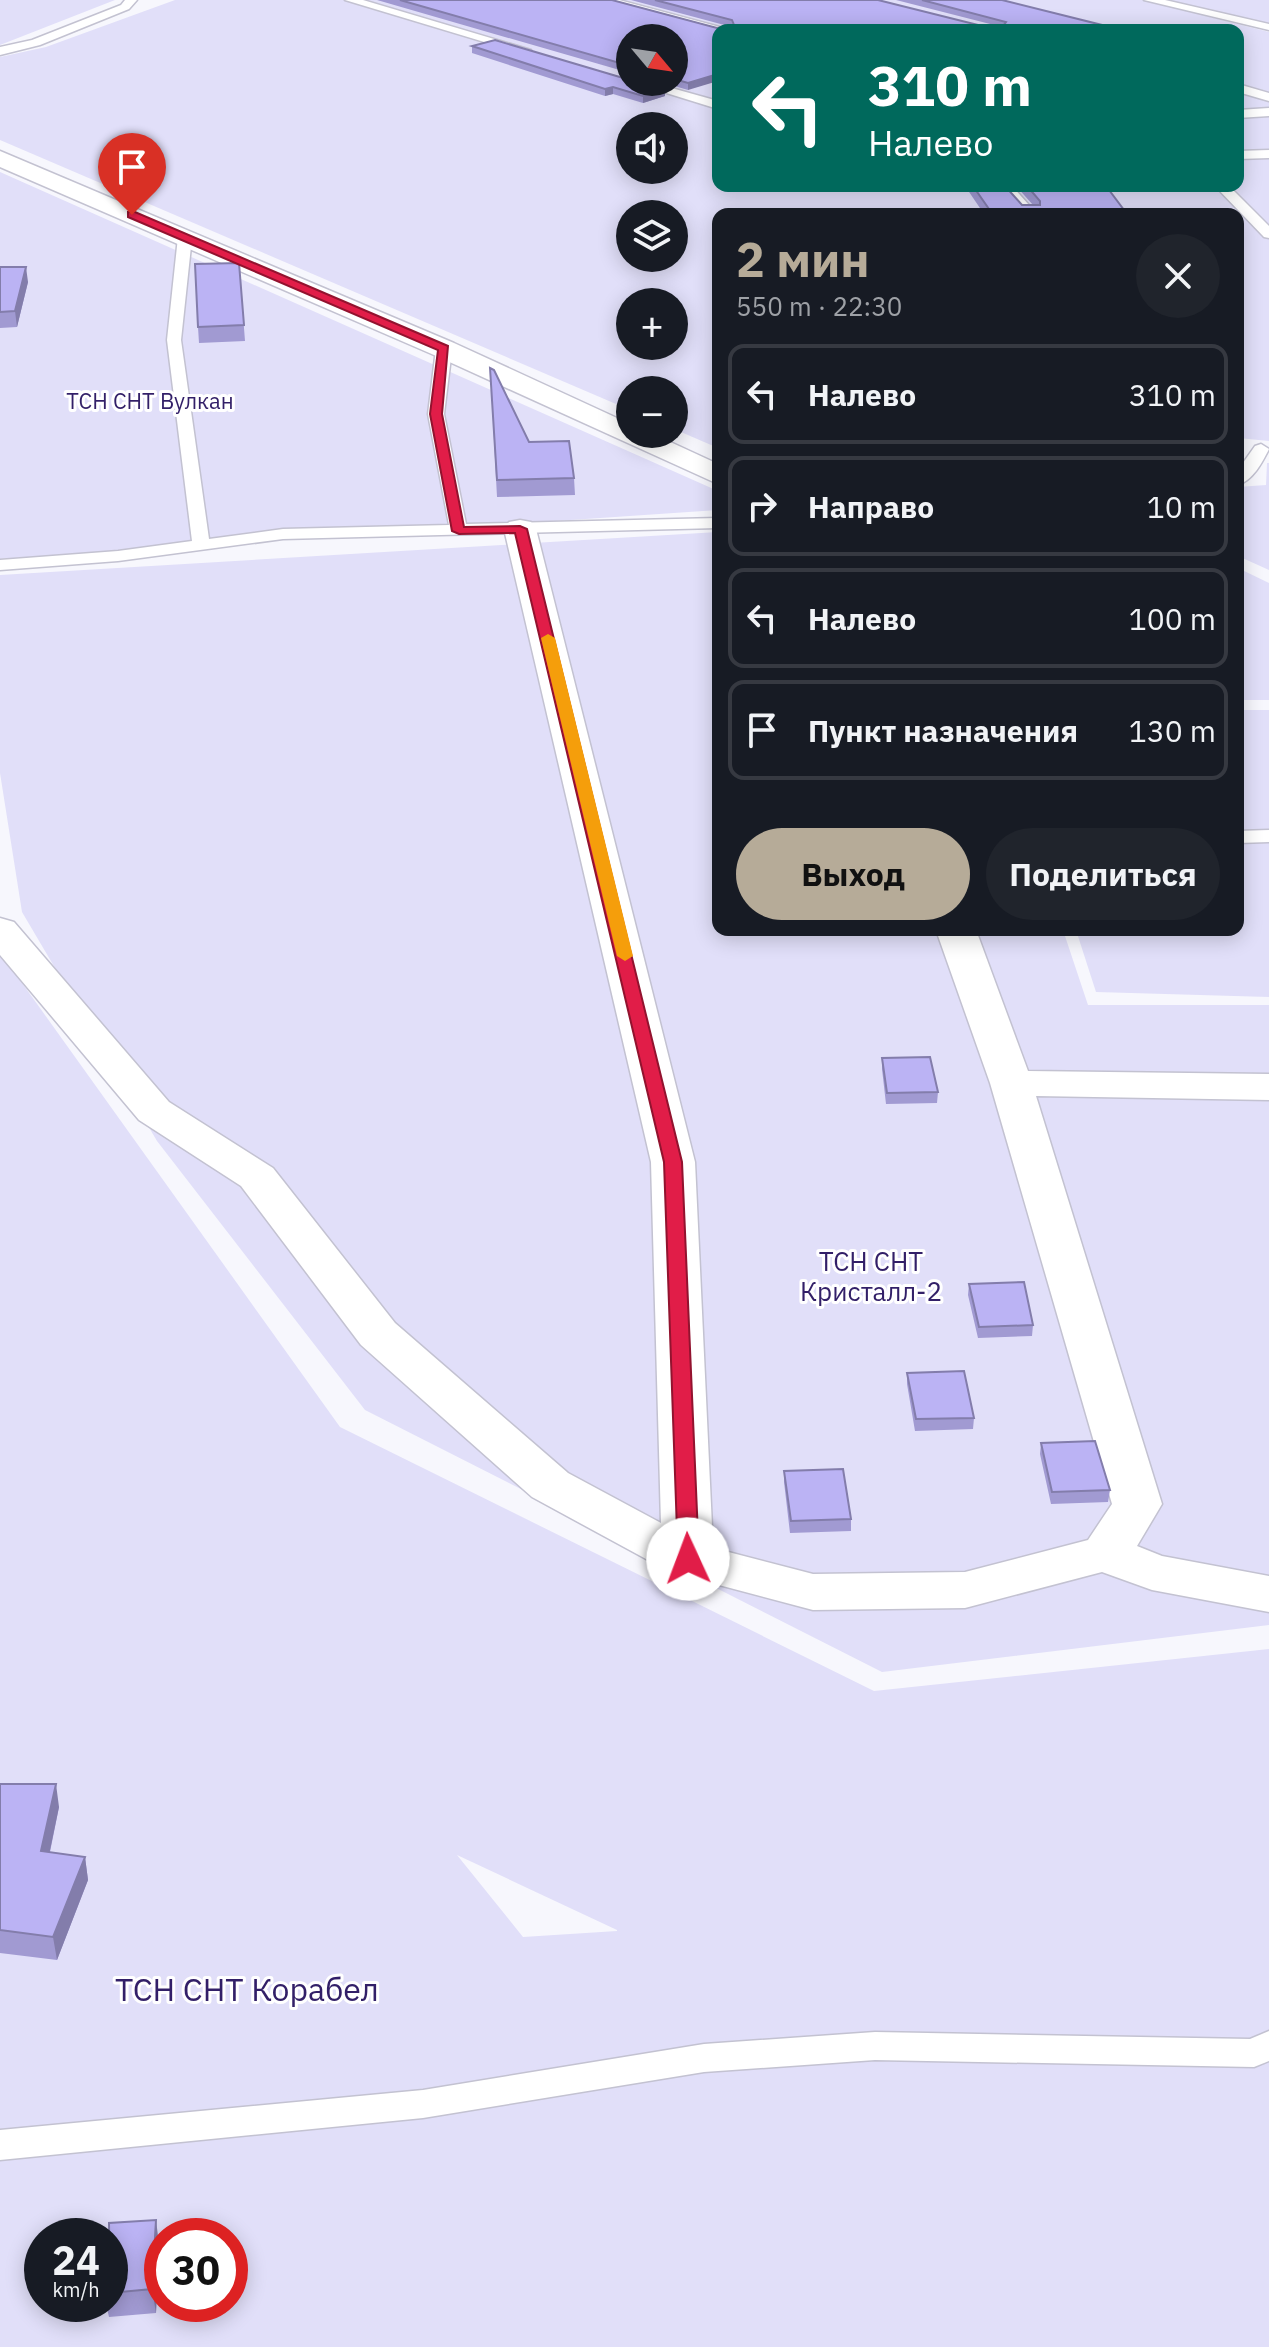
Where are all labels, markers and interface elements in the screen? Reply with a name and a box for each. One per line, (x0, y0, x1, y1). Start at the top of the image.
north arrow (616, 24, 688, 96)
map controls (616, 24, 688, 448)
text: 310 m (868, 49, 1032, 121)
icon: left (736, 56, 840, 160)
button: sound (616, 112, 688, 184)
text: Налево (868, 119, 993, 166)
pin (98, 133, 166, 215)
icon: arrive (110, 145, 154, 189)
button: layers (616, 200, 688, 272)
text: 2 мин (736, 228, 870, 290)
button: close (1136, 234, 1220, 318)
button: + (616, 288, 688, 360)
text: 550 m · 22:30 (736, 289, 902, 323)
icon: left (740, 372, 784, 416)
text: Налево (808, 375, 916, 414)
text: 310 m (1129, 375, 1216, 414)
button: − (616, 376, 688, 448)
park label: ТСН СНТ Вулкан (66, 386, 234, 415)
icon: right (740, 484, 784, 528)
text: Направо (808, 487, 934, 526)
text: 10 m (1147, 487, 1216, 526)
icon: left (740, 596, 784, 640)
text: Налево (808, 599, 916, 638)
text: 100 m (1129, 599, 1216, 638)
icon: arrive (740, 708, 784, 752)
text: Пункт назначения (808, 711, 1078, 750)
text: 130 m (1129, 711, 1216, 750)
button: Выход (736, 828, 970, 920)
button: Поделиться (986, 828, 1220, 920)
park label: ТСН СНТ Кристалл-2 (800, 1244, 942, 1308)
position arrow (646, 1517, 730, 1601)
park label: ТСН СНТ Корабел (115, 1968, 379, 2010)
speed limit sign: 30 (144, 2218, 248, 2322)
text: 24 (52, 2234, 100, 2286)
text: km/h (52, 2276, 100, 2303)

